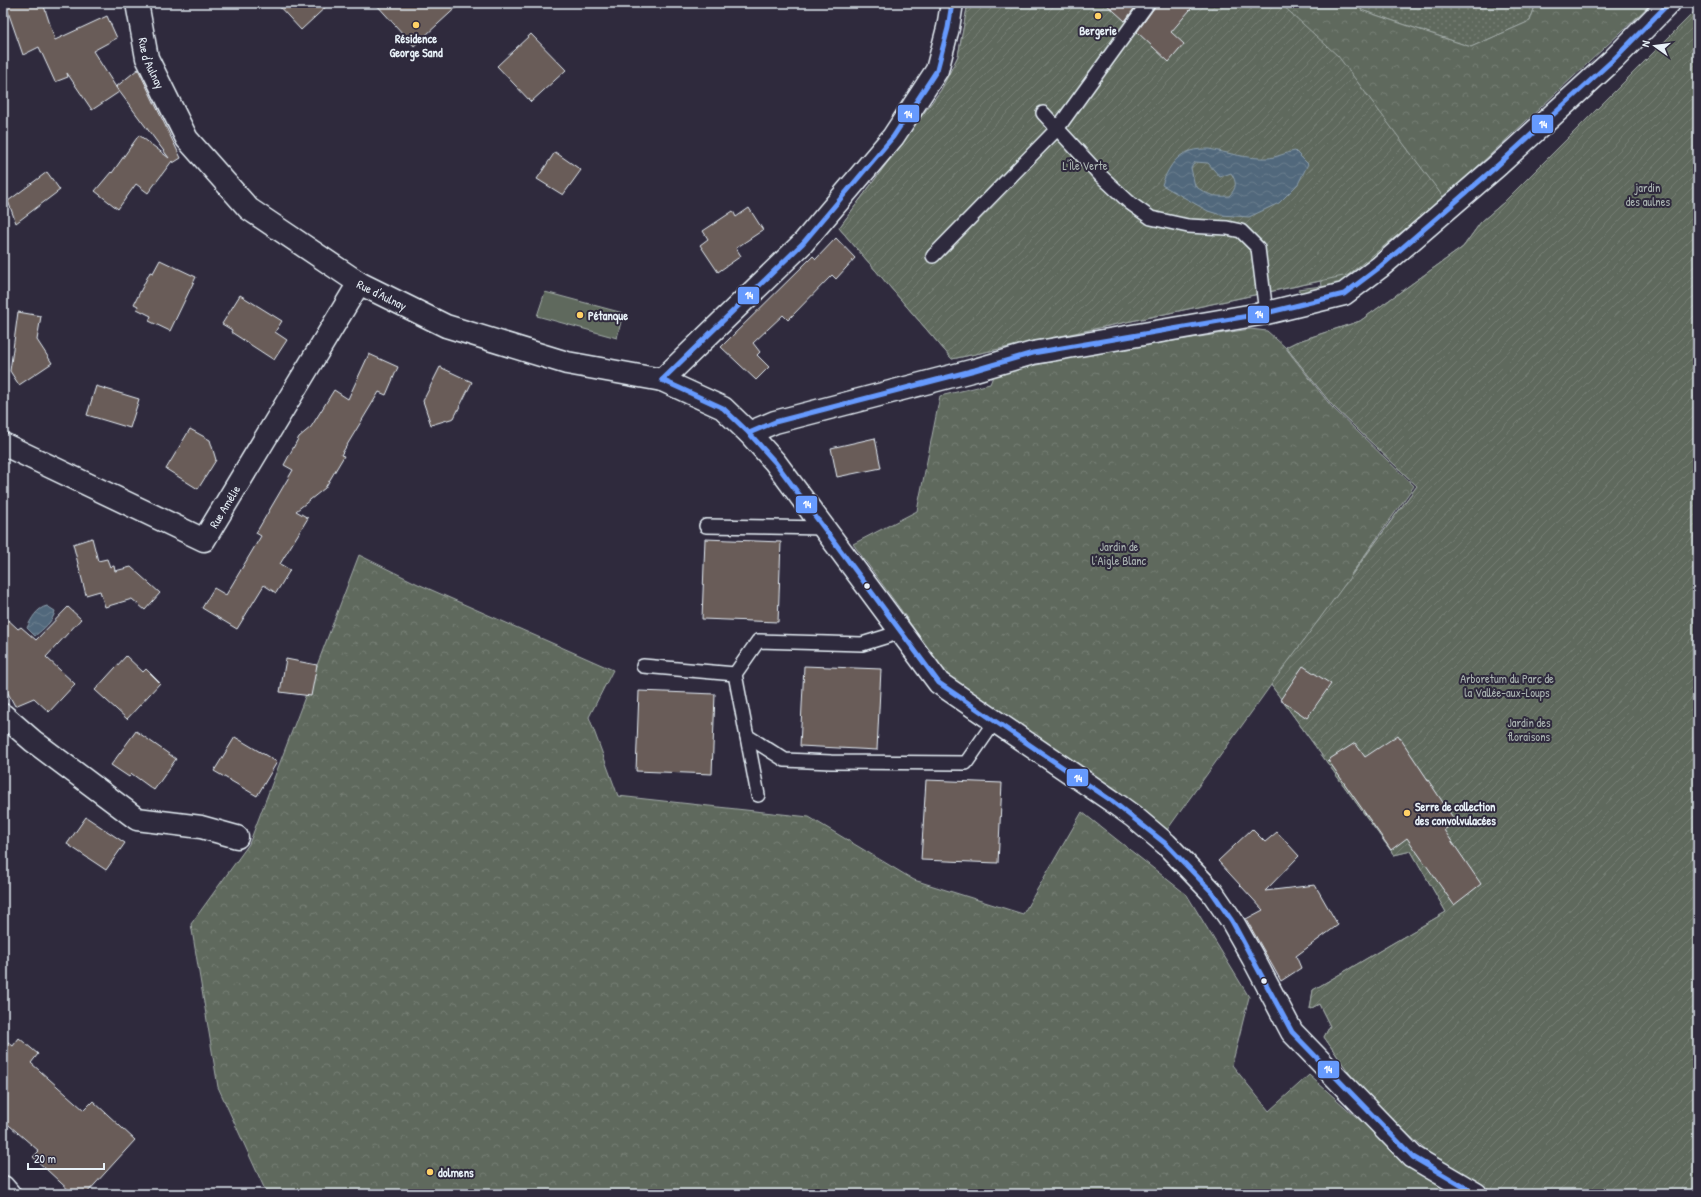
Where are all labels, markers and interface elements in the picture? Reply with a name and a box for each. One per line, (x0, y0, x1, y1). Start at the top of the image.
marker: Bergerie (1093, 11, 1103, 21)
marker: Résidence George Sand (411, 20, 421, 30)
place label: Bergerie (1079, 22, 1117, 40)
north arrow (1635, 26, 1675, 66)
place label: Résidence George Sand (389, 30, 443, 62)
street label: Rue d'Aulnay (135, 36, 169, 91)
text: N (1638, 39, 1653, 48)
line badge: 14 (897, 104, 920, 123)
text: 14 (904, 107, 912, 121)
line badge: 14 (1531, 114, 1554, 134)
text: 14 (1539, 117, 1547, 131)
park label: L'Île Verte (1062, 157, 1108, 174)
park label: jardin des aulnes (1626, 179, 1671, 210)
street label: Rue d'Aulnay (354, 275, 410, 314)
line badge: 14 (737, 286, 760, 305)
text: 14 (745, 288, 753, 302)
line badge: 14 (1247, 305, 1270, 324)
place label: Pétanque (588, 307, 628, 325)
text: 14 (1255, 307, 1263, 321)
marker: Pétanque (575, 310, 585, 320)
street label: Rue Amélie (205, 482, 244, 531)
line badge: 14 (795, 495, 818, 514)
text: 14 (803, 497, 811, 511)
park label: Jardin de l’Aigle Blanc (1092, 538, 1147, 569)
unlabelled marker (862, 581, 872, 591)
park label: Arboretum du Parc de la Vallée-aux-Loups (1460, 670, 1554, 701)
park label: Jardin des floraisons (1507, 714, 1551, 745)
line badge: 14 (1066, 768, 1089, 787)
text: 14 (1074, 771, 1082, 785)
place label: Serre de collection des convolvulacées (1415, 798, 1496, 829)
marker: Serre de collection des convolvulacées (1402, 808, 1412, 818)
unlabelled marker (1259, 976, 1269, 986)
line badge: 14 (1317, 1060, 1340, 1079)
text: 14 (1324, 1062, 1332, 1076)
scale bar (28, 1145, 104, 1171)
text: 20 m (34, 1150, 56, 1167)
place label: dolmens (438, 1164, 474, 1181)
marker: dolmens (425, 1167, 435, 1177)

